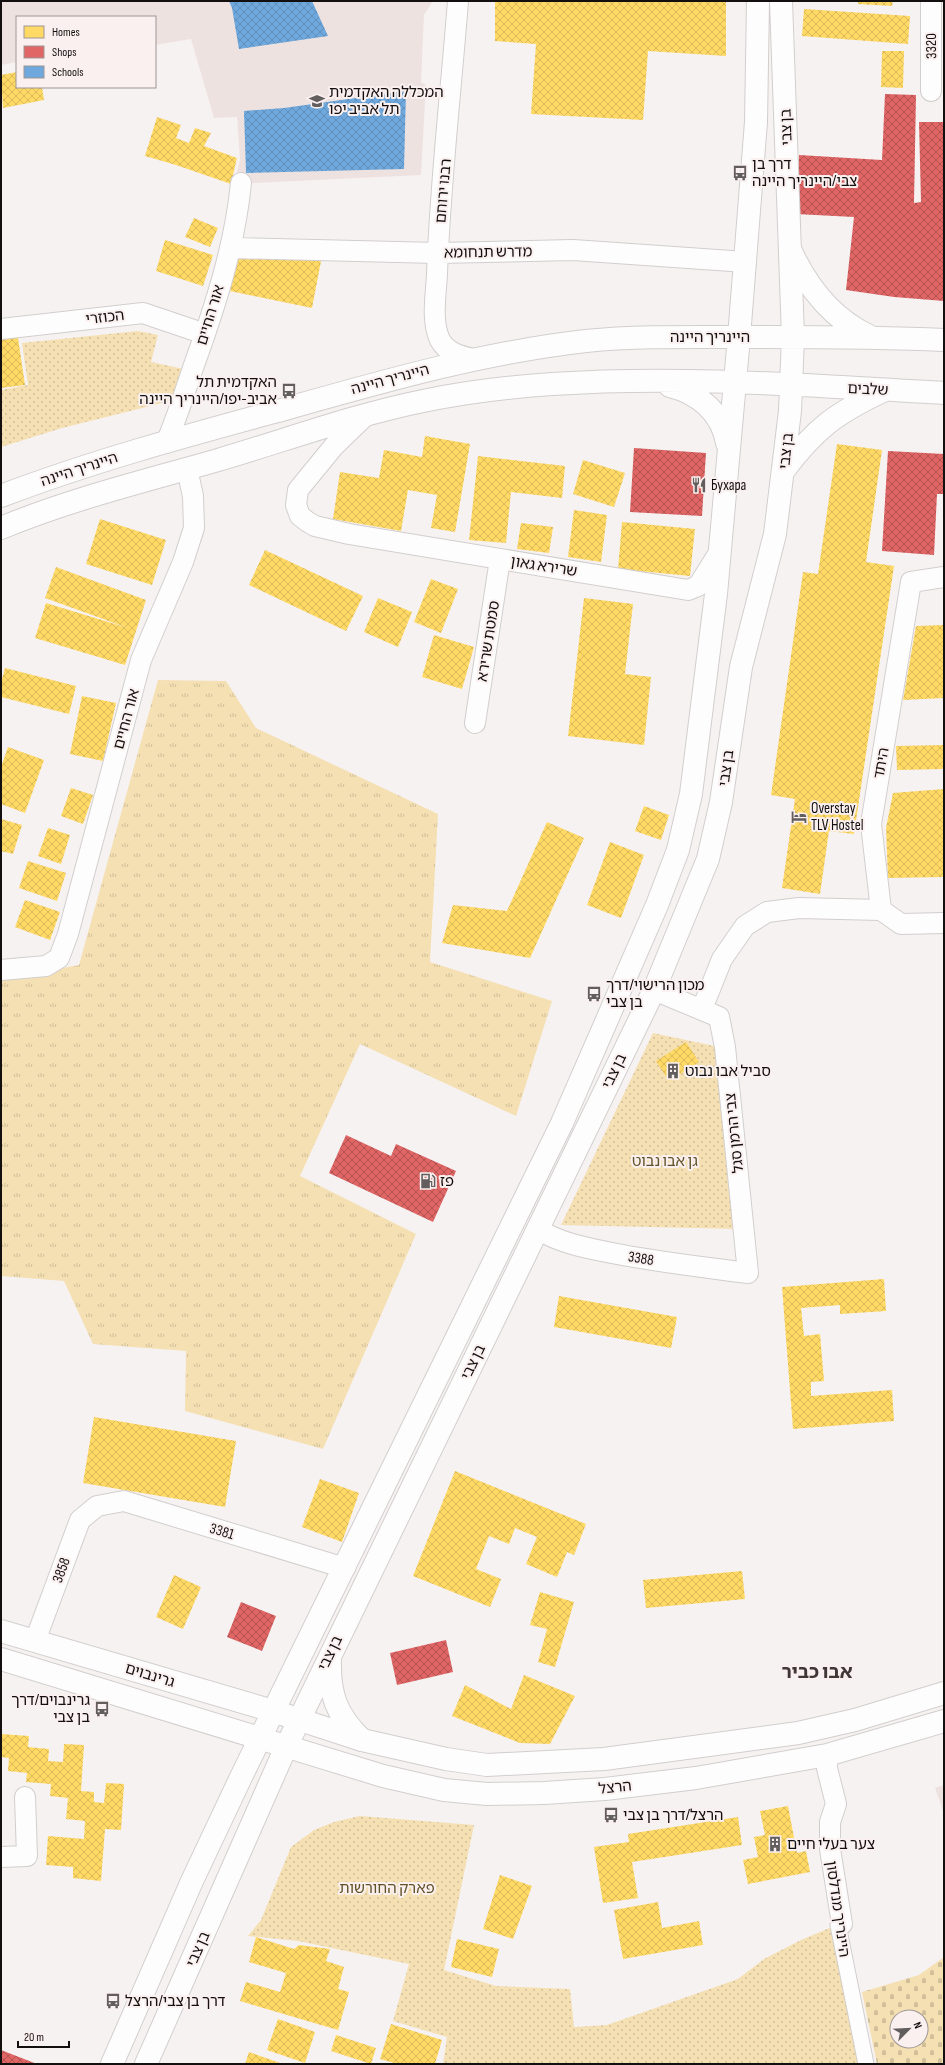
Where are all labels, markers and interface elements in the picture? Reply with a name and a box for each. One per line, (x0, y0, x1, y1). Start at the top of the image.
legend (16, 16, 156, 88)
text: Homes (52, 25, 80, 40)
street label: 3320 (922, 33, 941, 59)
text: Shops (52, 45, 77, 60)
text: Schools (52, 65, 84, 80)
place label: המכללה האקדמית תל אביב יפו (329, 83, 444, 119)
school or university icon: המכללה האקדמית תל אביב יפו (308, 92, 326, 110)
street label: בן צבי (776, 108, 797, 146)
place label: דרך בן צבי/היינריך היינה (752, 155, 857, 191)
street label: רבנו ירוחם (431, 158, 456, 224)
bus stop icon: דרך בן צבי/היינריך היינה (731, 164, 749, 182)
street label: מדרש תנחומא (444, 242, 532, 263)
street label: אור החיים (192, 283, 229, 348)
street label: הכוזרי (85, 306, 126, 329)
street label: היינריך היינה (670, 328, 750, 347)
street label: היינריך היינה (349, 360, 431, 399)
place label: האקדמית תל אביב-יפו/היינריך היינה (139, 373, 277, 409)
street label: שלבים (847, 379, 889, 400)
bus stop icon: האקדמית תל אביב-יפו/היינריך היינה (280, 382, 298, 400)
street label: בן צבי (775, 431, 798, 470)
street label: היינריך היינה (38, 448, 120, 491)
restaurant icon: Бухара (690, 476, 708, 494)
place label: Бухара (711, 476, 747, 495)
street label: שרירא גאון (509, 552, 579, 581)
street label: סמטת שרירא (473, 599, 504, 683)
street label: אור החיים (109, 687, 144, 752)
street label: היתד (869, 746, 894, 780)
street label: בן צבי (715, 748, 739, 788)
place label: Overstay TLV Hostel (811, 799, 864, 835)
hotel icon: Overstay TLV Hostel (790, 808, 808, 826)
place label: מכון הרישוי/דרך בן צבי (606, 976, 705, 1012)
bus stop icon: מכון הרישוי/דרך בן צבי (585, 985, 603, 1003)
street label: בן צבי (598, 1050, 631, 1092)
building icon: סביל אבו נבוט (664, 1062, 682, 1080)
place label: סביל אבו נבוט (685, 1062, 771, 1081)
street label: צבי הרמן סגל (721, 1092, 748, 1174)
park label: גן אבו נבוט (632, 1152, 698, 1171)
fuel station icon: פז (419, 1172, 437, 1190)
place label: פז (440, 1172, 454, 1191)
street label: 3388 (627, 1247, 655, 1270)
street label: בן צבי (457, 1341, 490, 1383)
street label: 3381 (207, 1519, 237, 1544)
street label: 3858 (48, 1555, 75, 1585)
street label: בן צבי (314, 1632, 347, 1674)
street label: גרינבוים (123, 1659, 177, 1692)
district label: אבו כביר (781, 1661, 853, 1684)
place label: גרינבוים/דרך בן צבי (11, 1691, 90, 1727)
bus stop icon: גרינבוים/דרך בן צבי (93, 1700, 111, 1718)
street label: הרצל (597, 1776, 633, 1799)
bus stop icon: הרצל/דרך בן צבי (602, 1806, 620, 1824)
place label: הרצל/דרך בן צבי (623, 1806, 723, 1825)
building icon: צער בעלי חיים (766, 1835, 784, 1853)
place label: צער בעלי חיים (787, 1835, 875, 1854)
street label: היינריך מנדלסון (821, 1860, 854, 1958)
park label: פארק החורשות (339, 1879, 435, 1898)
street label: בן צבי (182, 1928, 215, 1970)
bus stop icon: דרך בן צבי/הרצל (104, 1992, 122, 2010)
place label: דרך בן צבי/הרצל (125, 1992, 225, 2011)
north arrow (889, 2009, 929, 2049)
text: N (911, 2020, 925, 2031)
scale bar (18, 2023, 69, 2049)
text: 20 m (24, 2030, 44, 2045)

